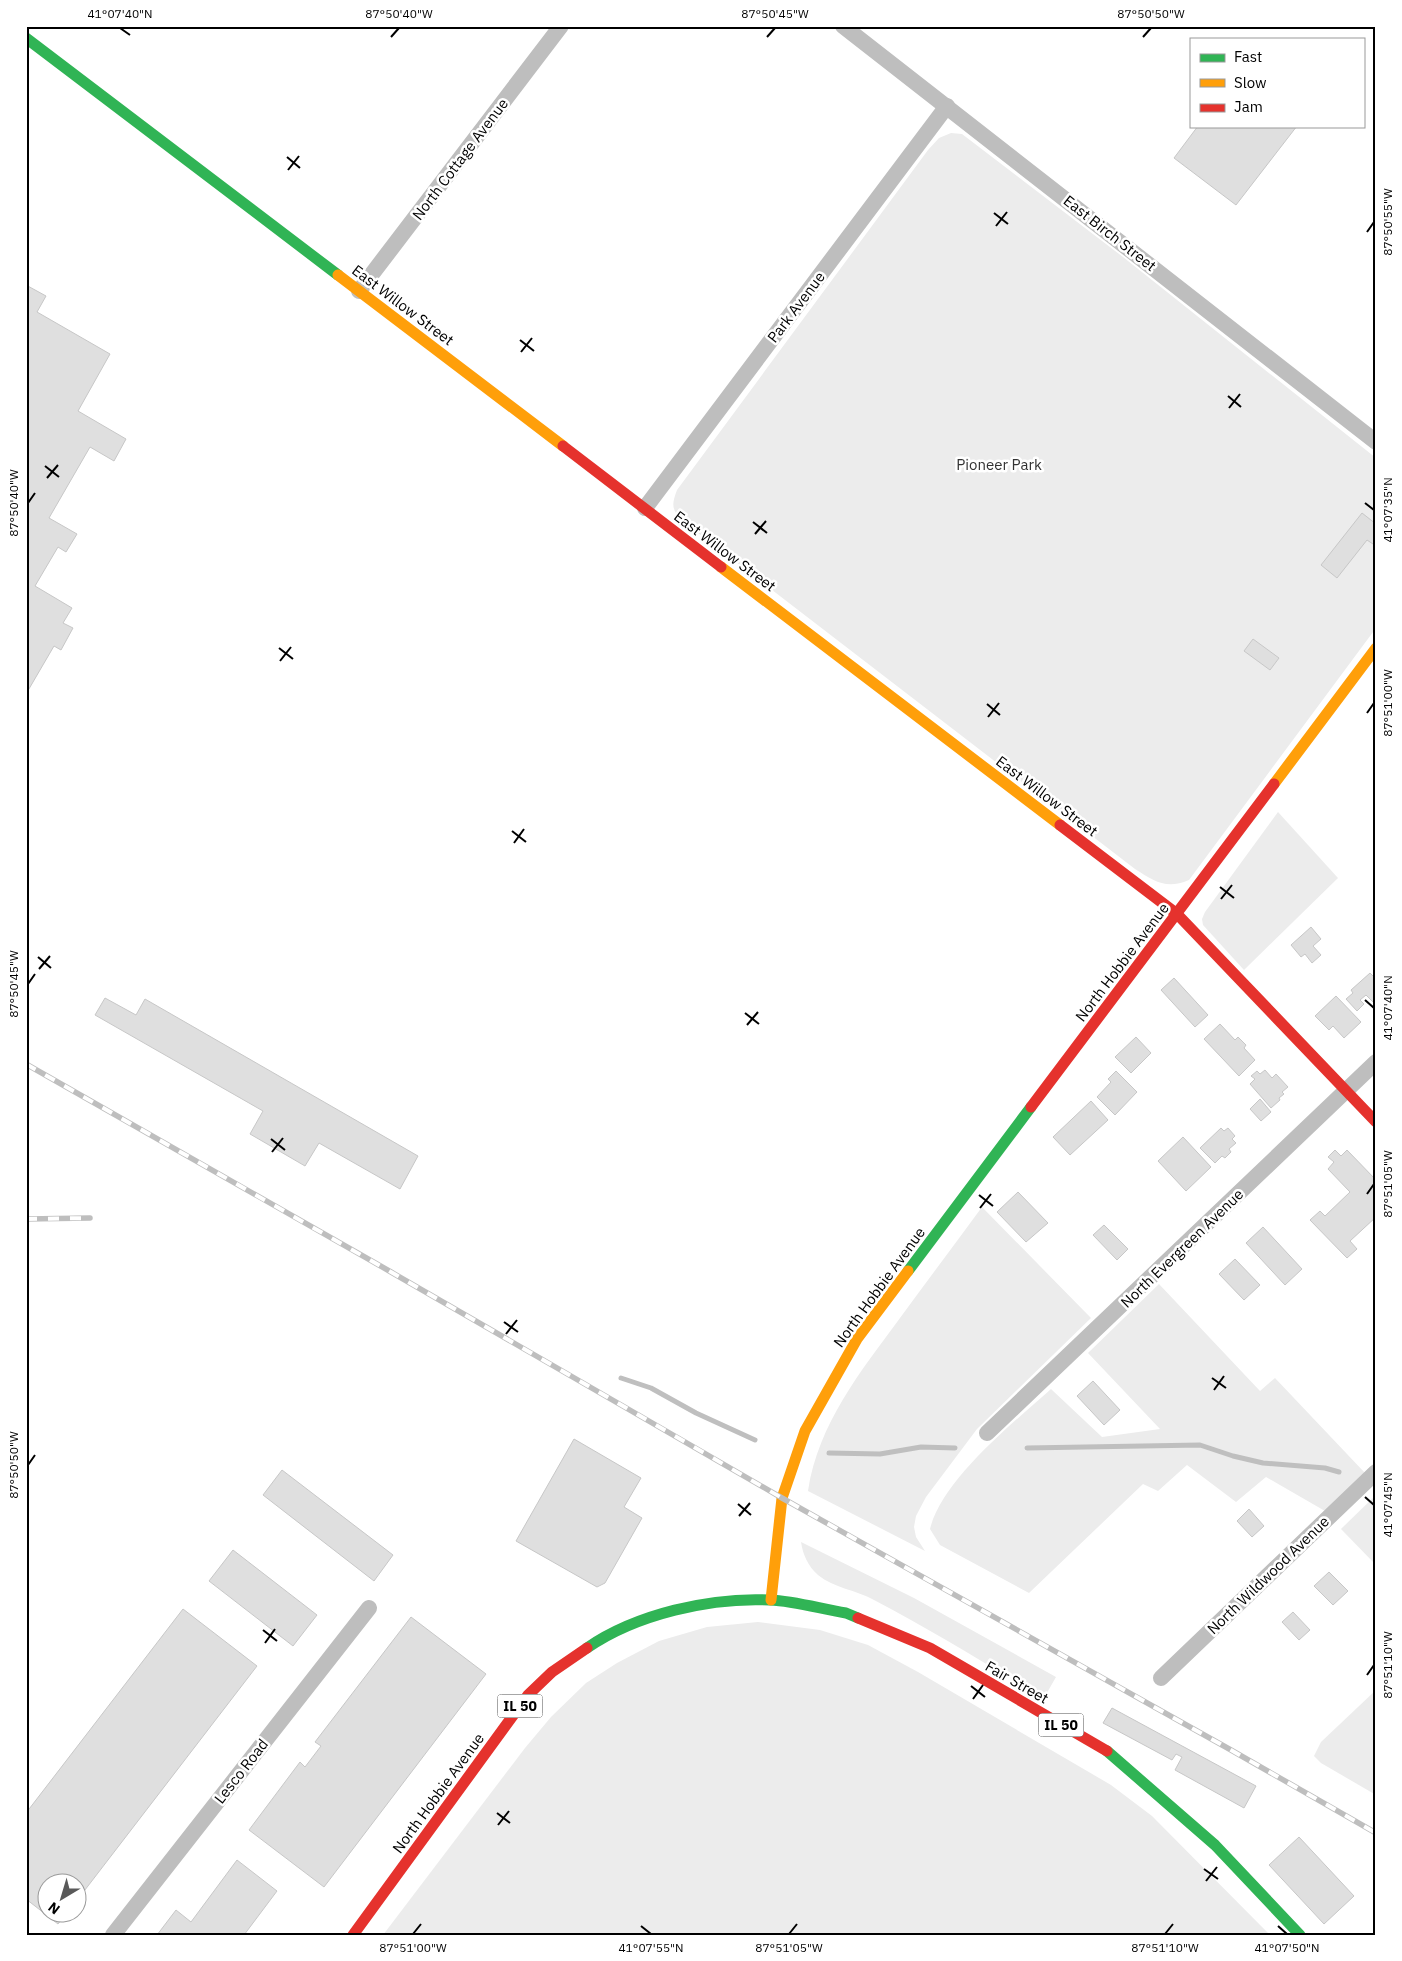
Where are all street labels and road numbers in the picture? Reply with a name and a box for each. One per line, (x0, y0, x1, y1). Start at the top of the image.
street label: North Cottage Avenue (408, 94, 512, 224)
street label: East Birch Street (1060, 191, 1160, 275)
street label: East Willow Street (348, 261, 458, 349)
street label: Park Avenue (763, 268, 829, 346)
street label: East Willow Street (670, 507, 780, 595)
street label: East Willow Street (992, 752, 1102, 840)
street label: North Hobbie Avenue (1071, 899, 1173, 1025)
street label: North Evergreen Avenue (1117, 1184, 1247, 1312)
street label: North Hobbie Avenue (829, 1223, 929, 1351)
street label: North Wildwood Avenue (1203, 1512, 1333, 1638)
street label: Fair Street (982, 1656, 1052, 1708)
road number: IL 50 (498, 1694, 542, 1718)
road number: IL 50 (1038, 1714, 1084, 1736)
street label: North Hobbie Avenue (388, 1729, 488, 1857)
street label: Lesco Road (210, 1735, 272, 1807)

